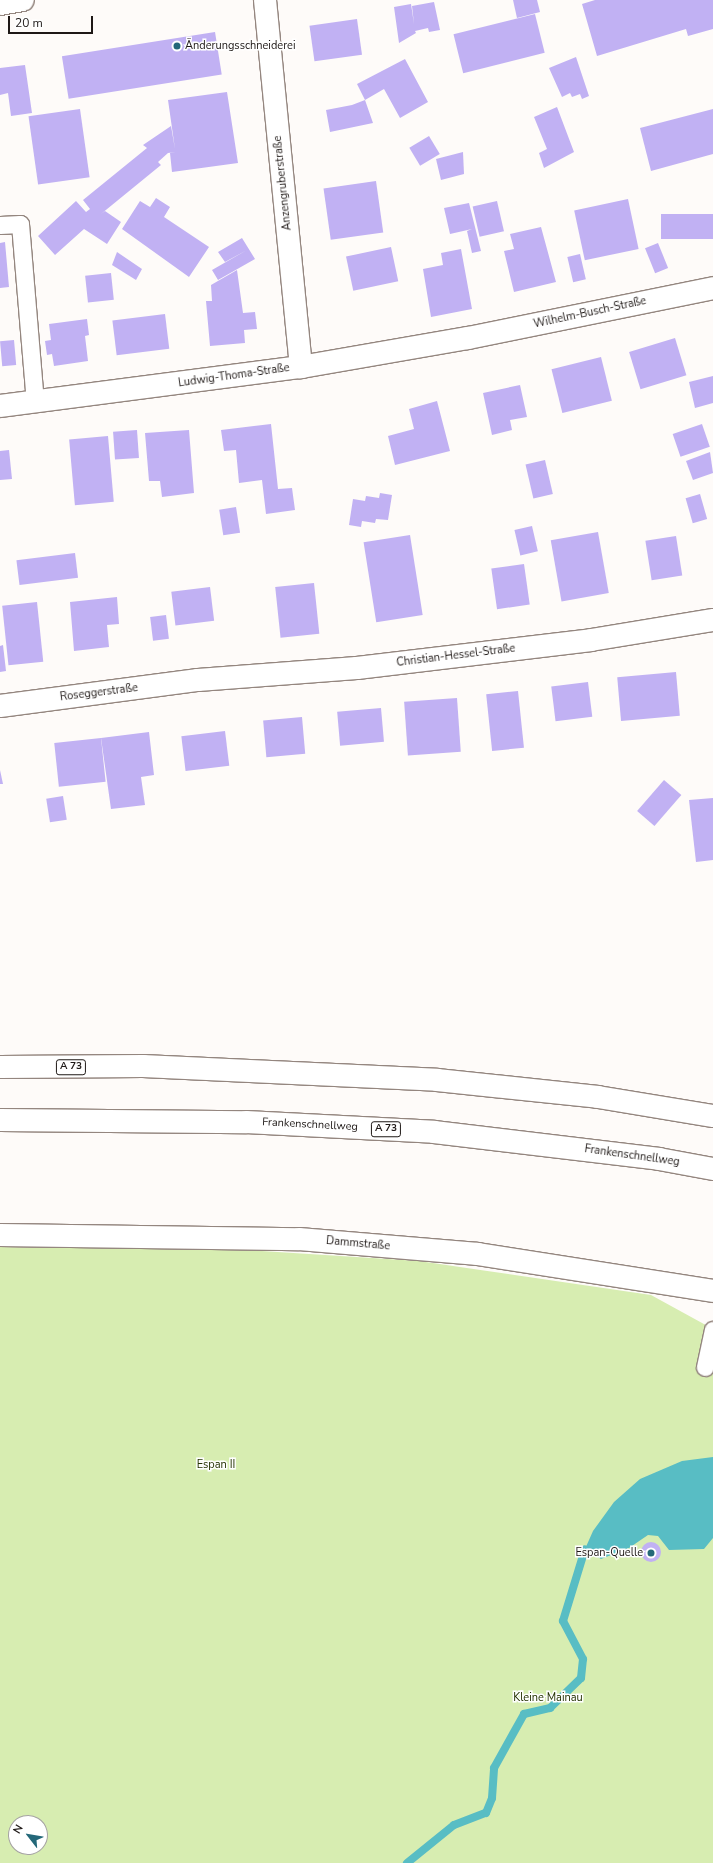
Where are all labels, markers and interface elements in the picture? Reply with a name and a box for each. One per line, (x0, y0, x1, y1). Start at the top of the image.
scale bar (10, 8, 95, 34)
text: 20 m (15, 15, 43, 31)
place label: Änderungsschneiderei (185, 39, 295, 53)
marker: Änderungsschneiderei (172, 41, 182, 51)
street label: Anzengruberstraße (271, 135, 295, 231)
street label: Wilhelm-Busch-Straße (532, 295, 648, 331)
street label: Ludwig-Thoma-Straße (177, 362, 291, 390)
street label: Christian-Hessel-Straße (396, 642, 516, 670)
street label: Roseggerstraße (59, 682, 139, 704)
road number: A 73 (55, 1059, 87, 1075)
street label: Frankenschnellweg (262, 1116, 358, 1134)
road number: A 73 (370, 1121, 402, 1137)
street label: Frankenschnellweg (584, 1143, 680, 1169)
street label: Dammstraße (325, 1235, 391, 1253)
park label: Espan II (197, 1458, 235, 1472)
place label: Espan-Quelle (575, 1546, 643, 1560)
marker: Espan-Quelle (646, 1548, 656, 1558)
park label: Kleine Mainau (513, 1691, 583, 1705)
north arrow (8, 1815, 48, 1855)
text: N (10, 1822, 27, 1836)

